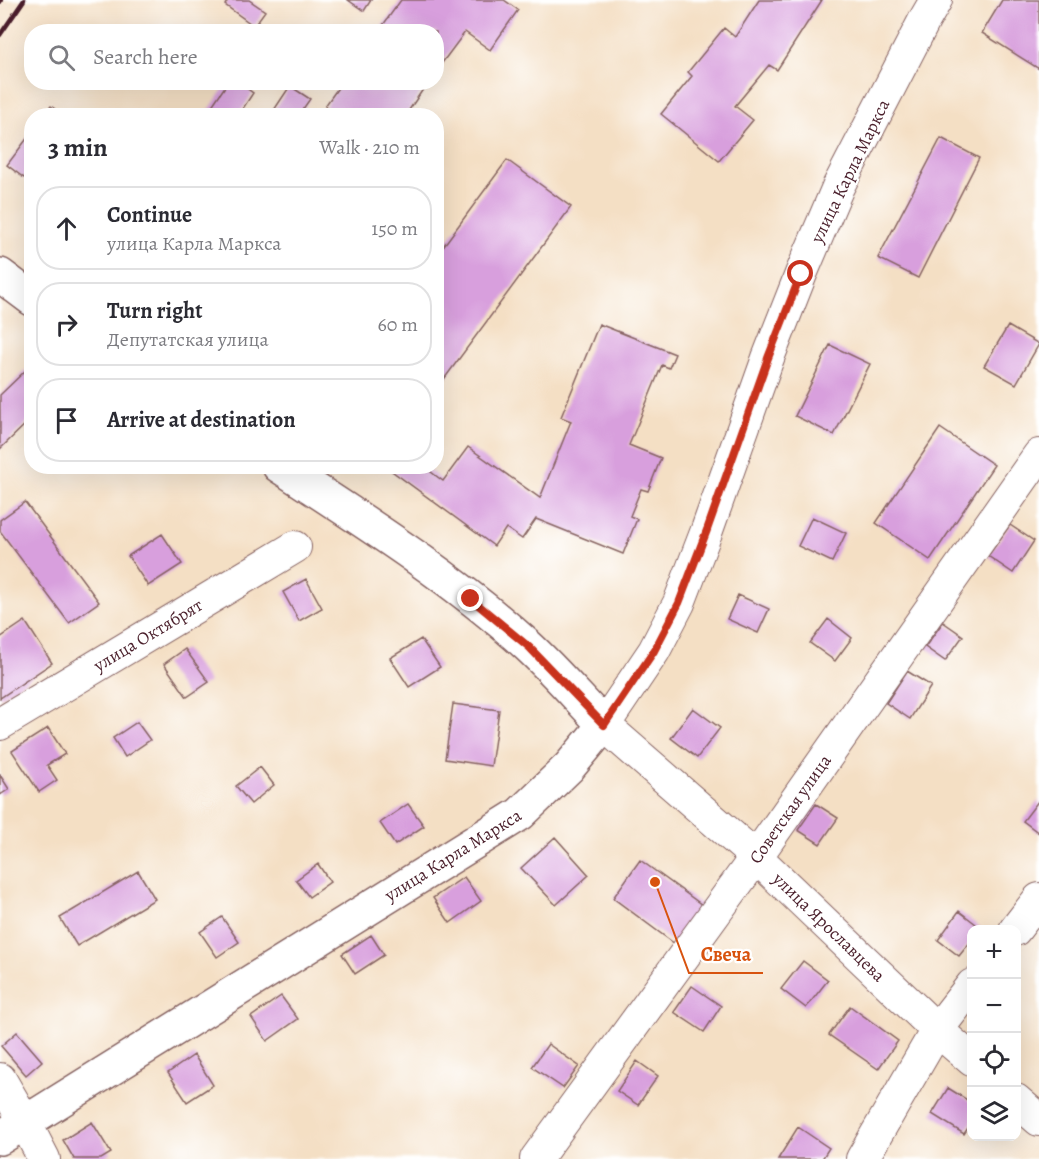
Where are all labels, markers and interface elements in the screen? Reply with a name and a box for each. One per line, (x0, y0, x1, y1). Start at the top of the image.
search box (24, 24, 444, 90)
icon: search (45, 41, 78, 74)
text: Search here (93, 42, 198, 72)
street label: улица Карла Маркса (804, 95, 896, 248)
text: 3 min (48, 130, 108, 165)
text: Walk · 210 m (319, 134, 420, 161)
text: Continue (107, 200, 192, 230)
icon: ahead (50, 212, 83, 245)
text: 150 m (371, 215, 418, 242)
text: улица Карла Маркса (107, 230, 282, 257)
route start (787, 260, 813, 286)
text: Turn right (107, 296, 203, 326)
icon: right (50, 308, 83, 341)
text: 60 m (378, 311, 418, 338)
text: Депутатская улица (107, 326, 269, 353)
icon: arrive (50, 404, 83, 437)
text: Arrive at destination (107, 405, 296, 435)
route end (457, 585, 483, 611)
street label: улица Октябрят (88, 593, 207, 678)
street label: Советская улица (743, 749, 837, 868)
street label: улица Карла Маркса (379, 803, 527, 907)
street label: улица Ярославцева (767, 866, 891, 987)
map controls (967, 925, 1021, 1141)
button: + (967, 925, 1021, 979)
callout: Свеча (689, 935, 763, 973)
text: Свеча (701, 941, 752, 968)
button: − (967, 979, 1021, 1033)
button: locate (967, 1033, 1021, 1087)
button: layers (967, 1087, 1021, 1141)

